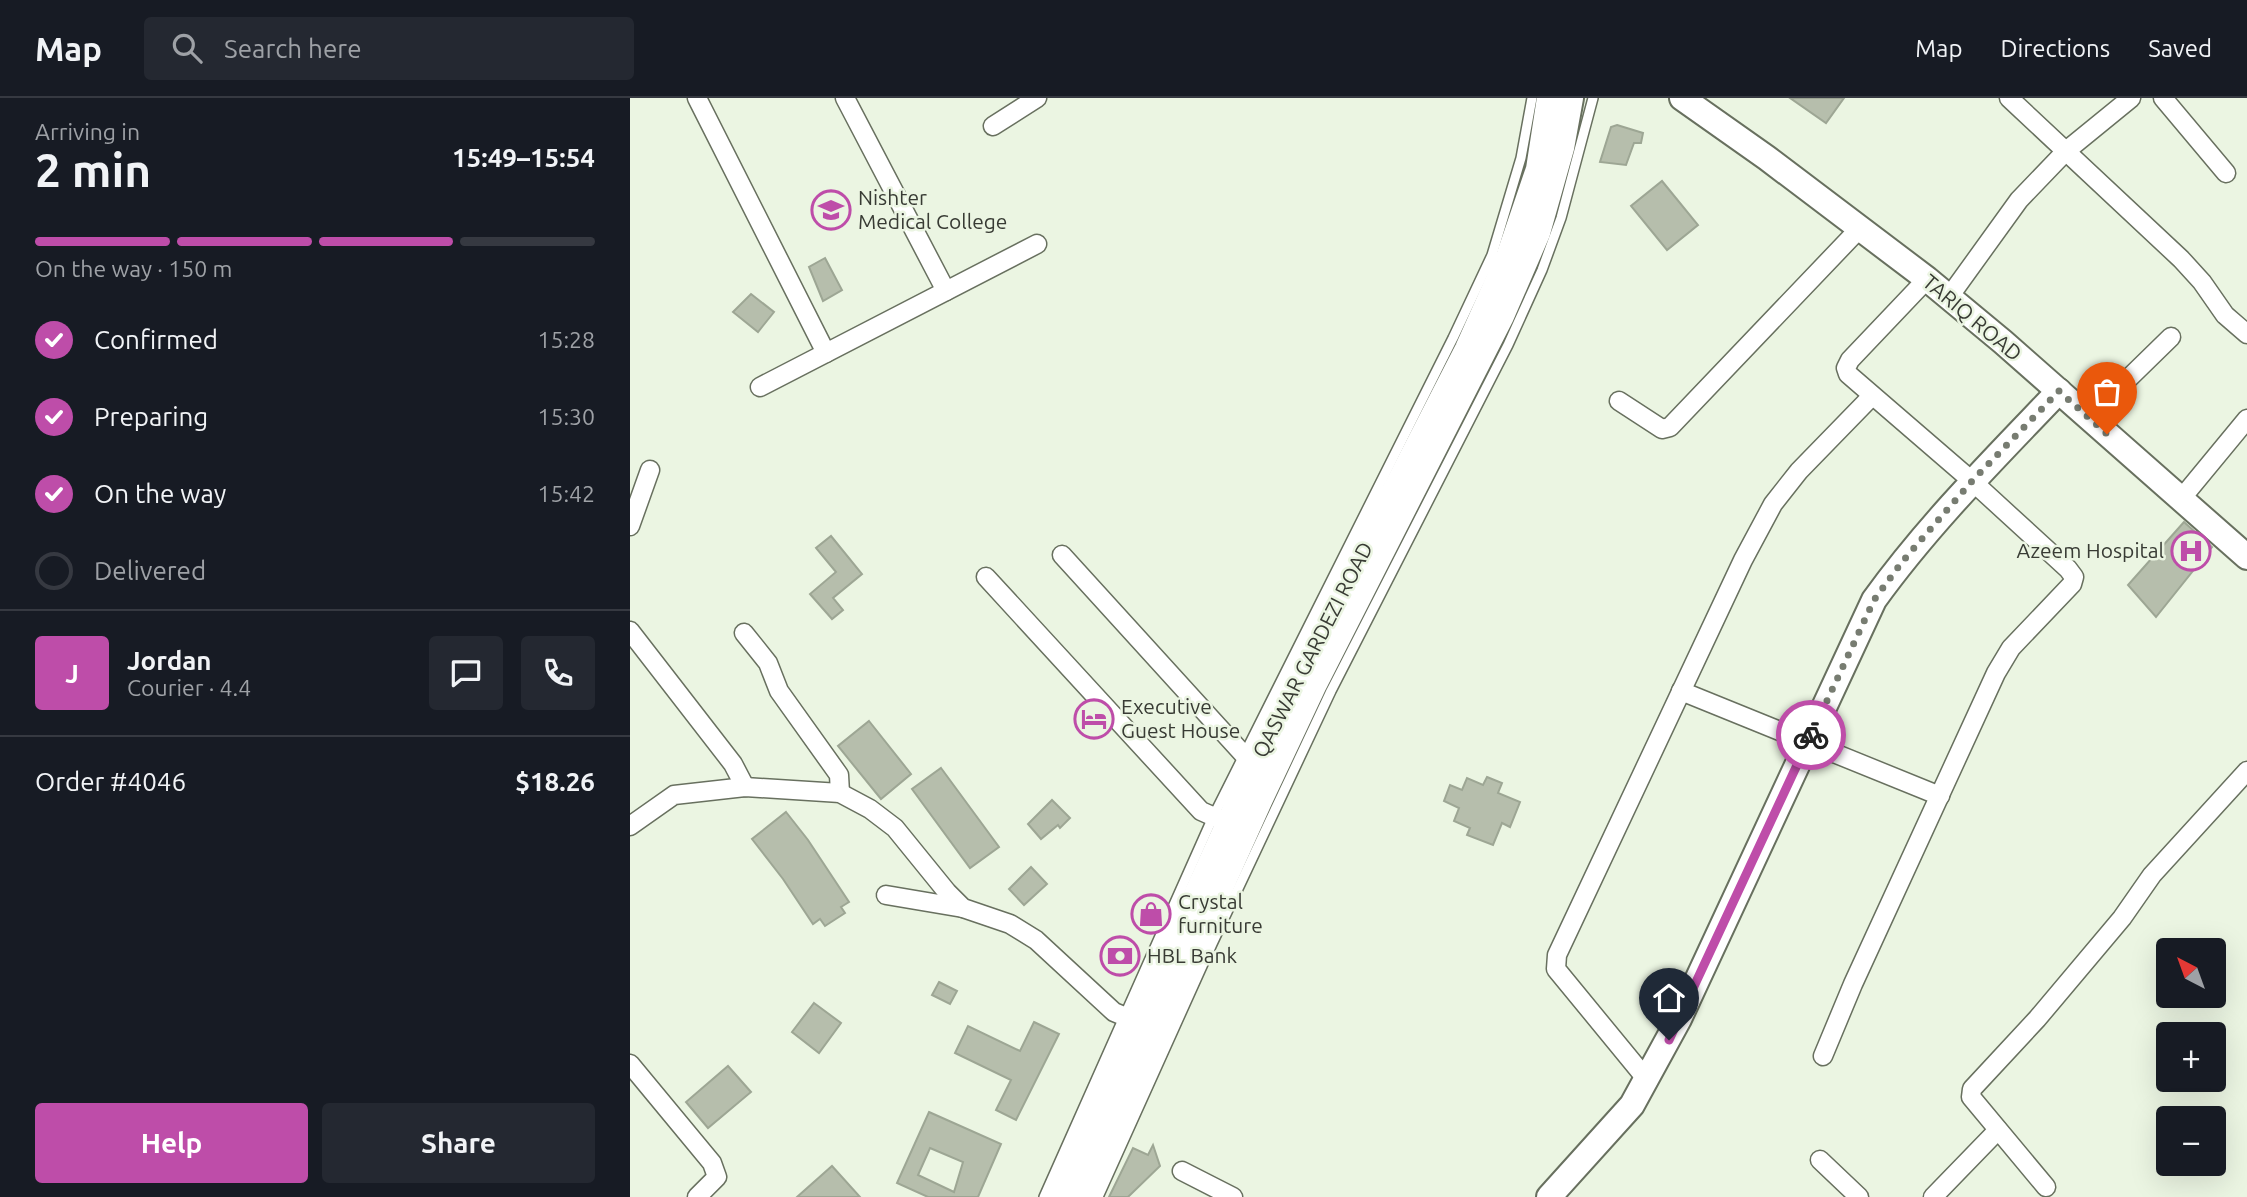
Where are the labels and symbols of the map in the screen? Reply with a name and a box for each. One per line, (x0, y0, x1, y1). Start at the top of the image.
place label: Nishter Medical College (858, 185, 1007, 233)
school or university icon: Nishter Medical College (810, 189, 852, 231)
street label: TARIQ ROAD (1918, 269, 2027, 365)
pin (2077, 362, 2137, 434)
hospital icon: Azeem Hospital (2170, 530, 2212, 572)
street label: QASWAR GARDEZI ROAD (1247, 538, 1377, 761)
place label: Azeem Hospital (2017, 538, 2164, 562)
place label: Executive Guest House (1121, 694, 1240, 742)
hotel icon: Executive Guest House (1073, 698, 1115, 740)
courier (1776, 700, 1846, 770)
place label: Crystal furniture (1178, 889, 1263, 937)
shop icon: Crystal furniture (1130, 893, 1172, 935)
bank icon: HBL Bank (1099, 935, 1141, 977)
north arrow (2156, 938, 2226, 1008)
place label: HBL Bank (1147, 943, 1238, 967)
pin (1639, 968, 1699, 1040)

